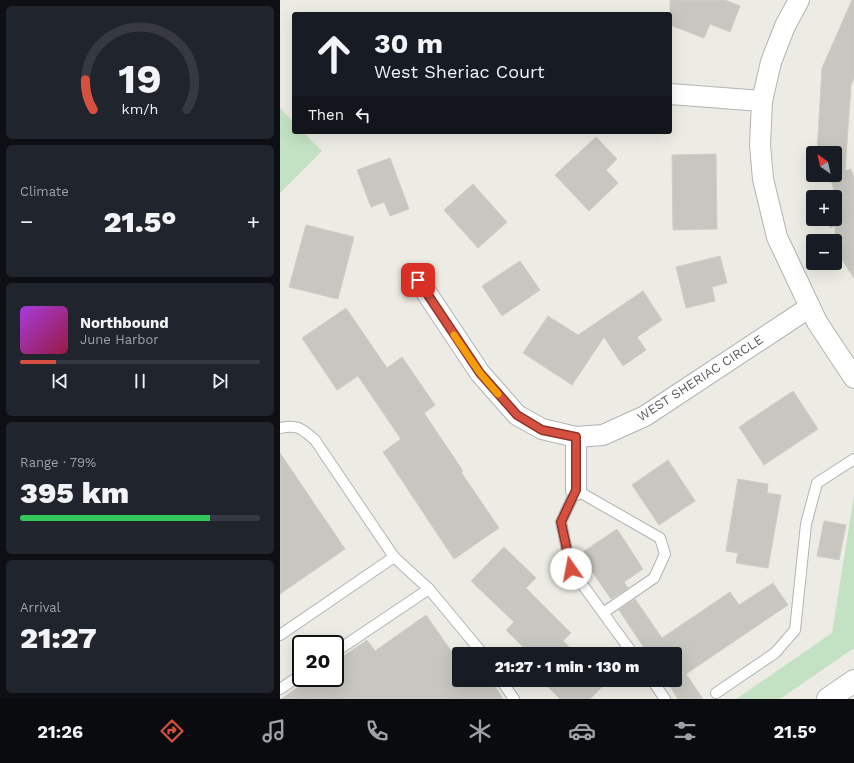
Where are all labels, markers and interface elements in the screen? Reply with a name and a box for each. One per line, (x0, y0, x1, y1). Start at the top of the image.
text: 30 m (374, 27, 443, 60)
icon: ahead (308, 28, 360, 80)
text: 19 (118, 54, 162, 103)
text: West Sheriac Court (374, 61, 544, 82)
text: km/h (122, 101, 158, 117)
icon: left (352, 104, 374, 126)
text: Then (308, 106, 344, 124)
north arrow (806, 146, 842, 182)
map controls (806, 146, 842, 270)
text: Climate (20, 184, 69, 199)
button: + (806, 190, 842, 226)
text: 21.5° (103, 204, 177, 239)
text: − (20, 209, 33, 234)
text: + (247, 209, 260, 234)
button: − (806, 234, 842, 270)
pin (401, 263, 435, 297)
icon: arrive (407, 269, 429, 291)
text: Northbound (80, 314, 169, 332)
text: June Harbor (80, 332, 159, 347)
street label: WEST SHERIAC CIRCLE (634, 332, 766, 424)
icon: previous (49, 370, 71, 392)
icon: pause (129, 370, 151, 392)
icon: next (209, 370, 231, 392)
text: Range · 79% (20, 455, 96, 470)
text: 395 km (20, 475, 129, 510)
position arrow (550, 548, 592, 590)
text: Arrival (20, 600, 61, 615)
text: 21:27 (20, 620, 97, 655)
speed limit sign: 20 (292, 635, 344, 687)
text: 21:27 · 1 min · 130 m (495, 658, 639, 676)
icon: directions (158, 717, 186, 745)
icon: music (260, 717, 288, 745)
icon: phone (363, 717, 391, 745)
icon: climate (466, 717, 494, 745)
icon: car (568, 717, 596, 745)
icon: filters (671, 717, 699, 745)
text: 21:26 (37, 721, 83, 742)
text: 21.5° (774, 721, 817, 742)

